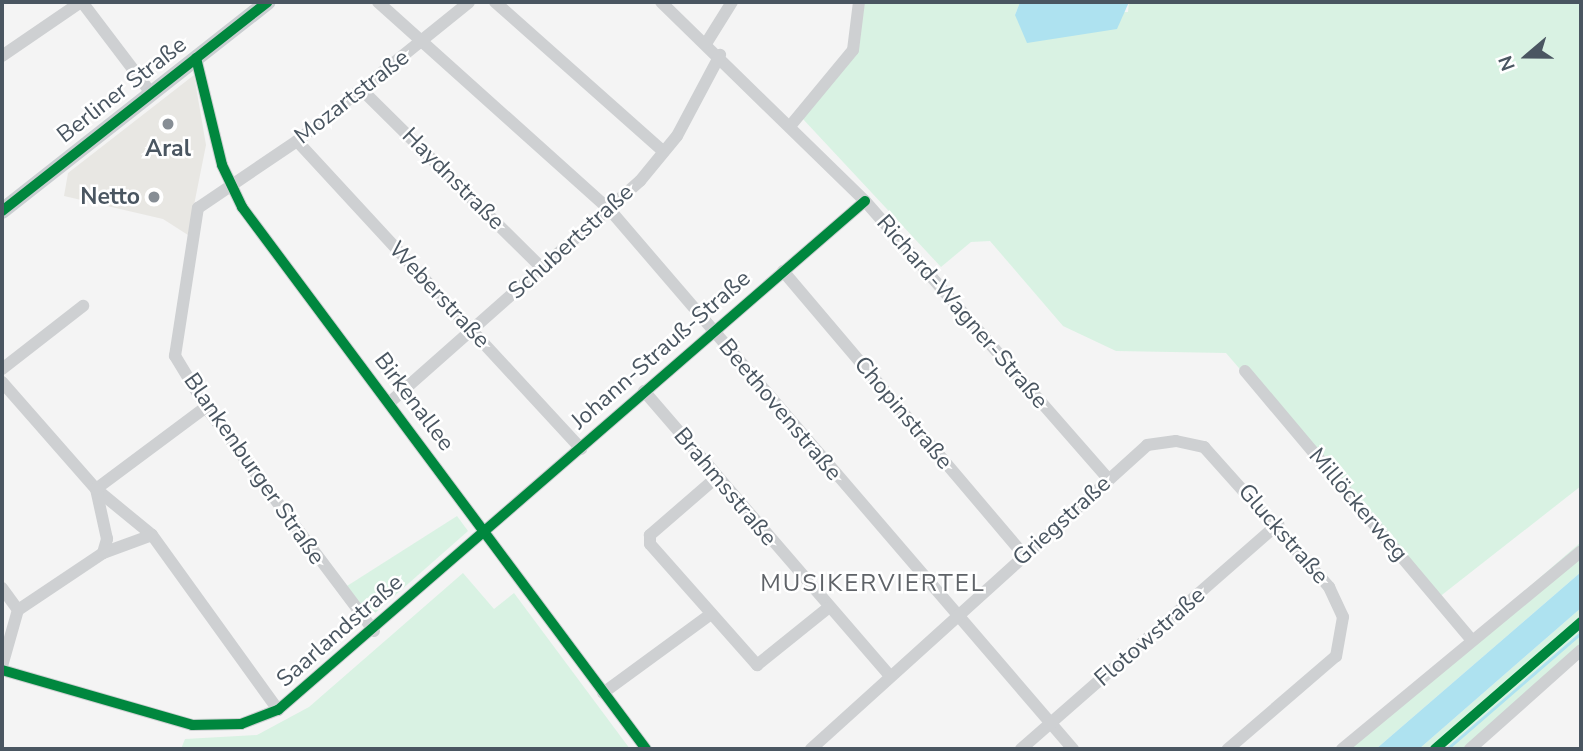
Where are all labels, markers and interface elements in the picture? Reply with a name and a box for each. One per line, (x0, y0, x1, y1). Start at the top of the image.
north arrow (1492, 21, 1562, 91)
street label: Berliner Straße (52, 31, 192, 149)
street label: Mozartstraße (289, 44, 415, 150)
text: N (1493, 52, 1522, 74)
marker: Aral (160, 116, 176, 132)
street label: Haydnstraße (396, 122, 510, 236)
place label: Aral (145, 135, 191, 163)
street label: Schubertstraße (503, 179, 639, 305)
place label: Netto (80, 183, 140, 211)
marker: Netto (146, 189, 162, 205)
street label: Richard-Wagner-Straße (870, 210, 1054, 414)
street label: Weberstraße (383, 236, 495, 354)
street label: Johann-Strauß-Straße (566, 265, 756, 435)
street label: Beethovenstraße (713, 334, 847, 486)
street label: Birkenallee (368, 347, 460, 457)
street label: Chopinstraße (848, 351, 958, 475)
street label: Blankenburger Straße (178, 368, 330, 570)
street label: Brahmsstraße (668, 422, 782, 552)
street label: Millöckerweg (1303, 443, 1413, 567)
street label: Griegstraße (1008, 470, 1116, 572)
street label: Gluckstraße (1232, 478, 1334, 590)
street label: Saarlandstraße (271, 569, 409, 693)
district label: MUSIKERVIERTEL (762, 570, 984, 598)
street label: Flotowstraße (1089, 582, 1211, 692)

